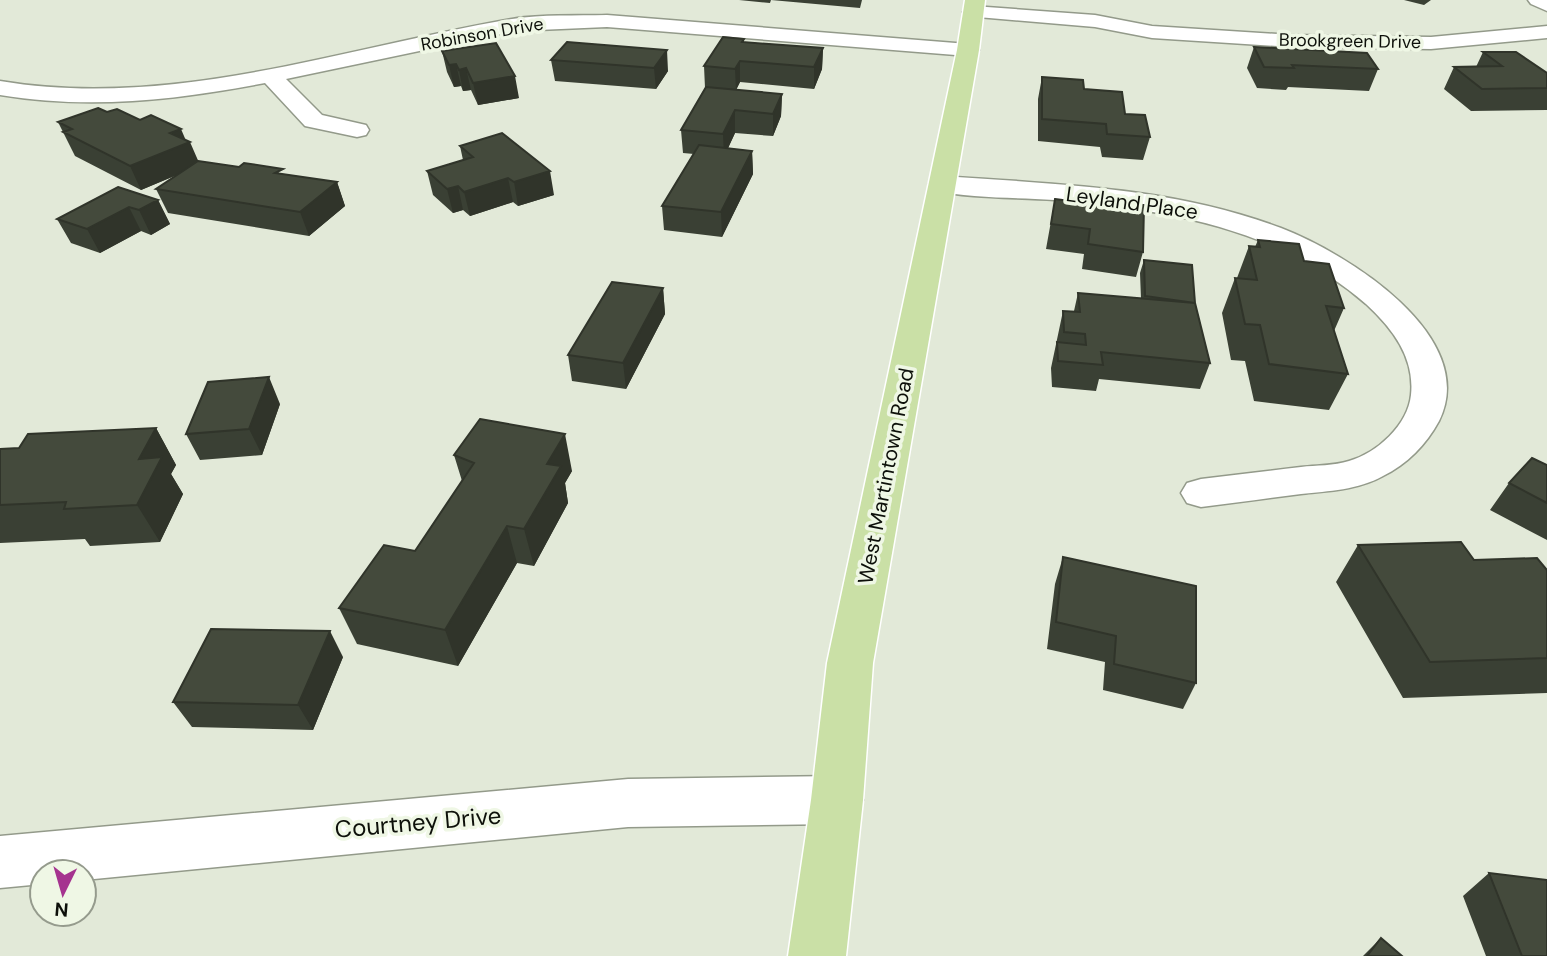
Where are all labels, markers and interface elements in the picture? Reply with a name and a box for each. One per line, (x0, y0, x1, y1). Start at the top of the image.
street label: Robinson Drive (419, 11, 545, 57)
street label: Brookgreen Drive (1279, 28, 1421, 54)
street label: Leyland Place (1064, 180, 1200, 226)
street label: West Martintown Road (851, 365, 921, 587)
street label: Courtney Drive (333, 799, 503, 845)
north arrow (28, 858, 98, 928)
text: N (54, 896, 70, 922)

